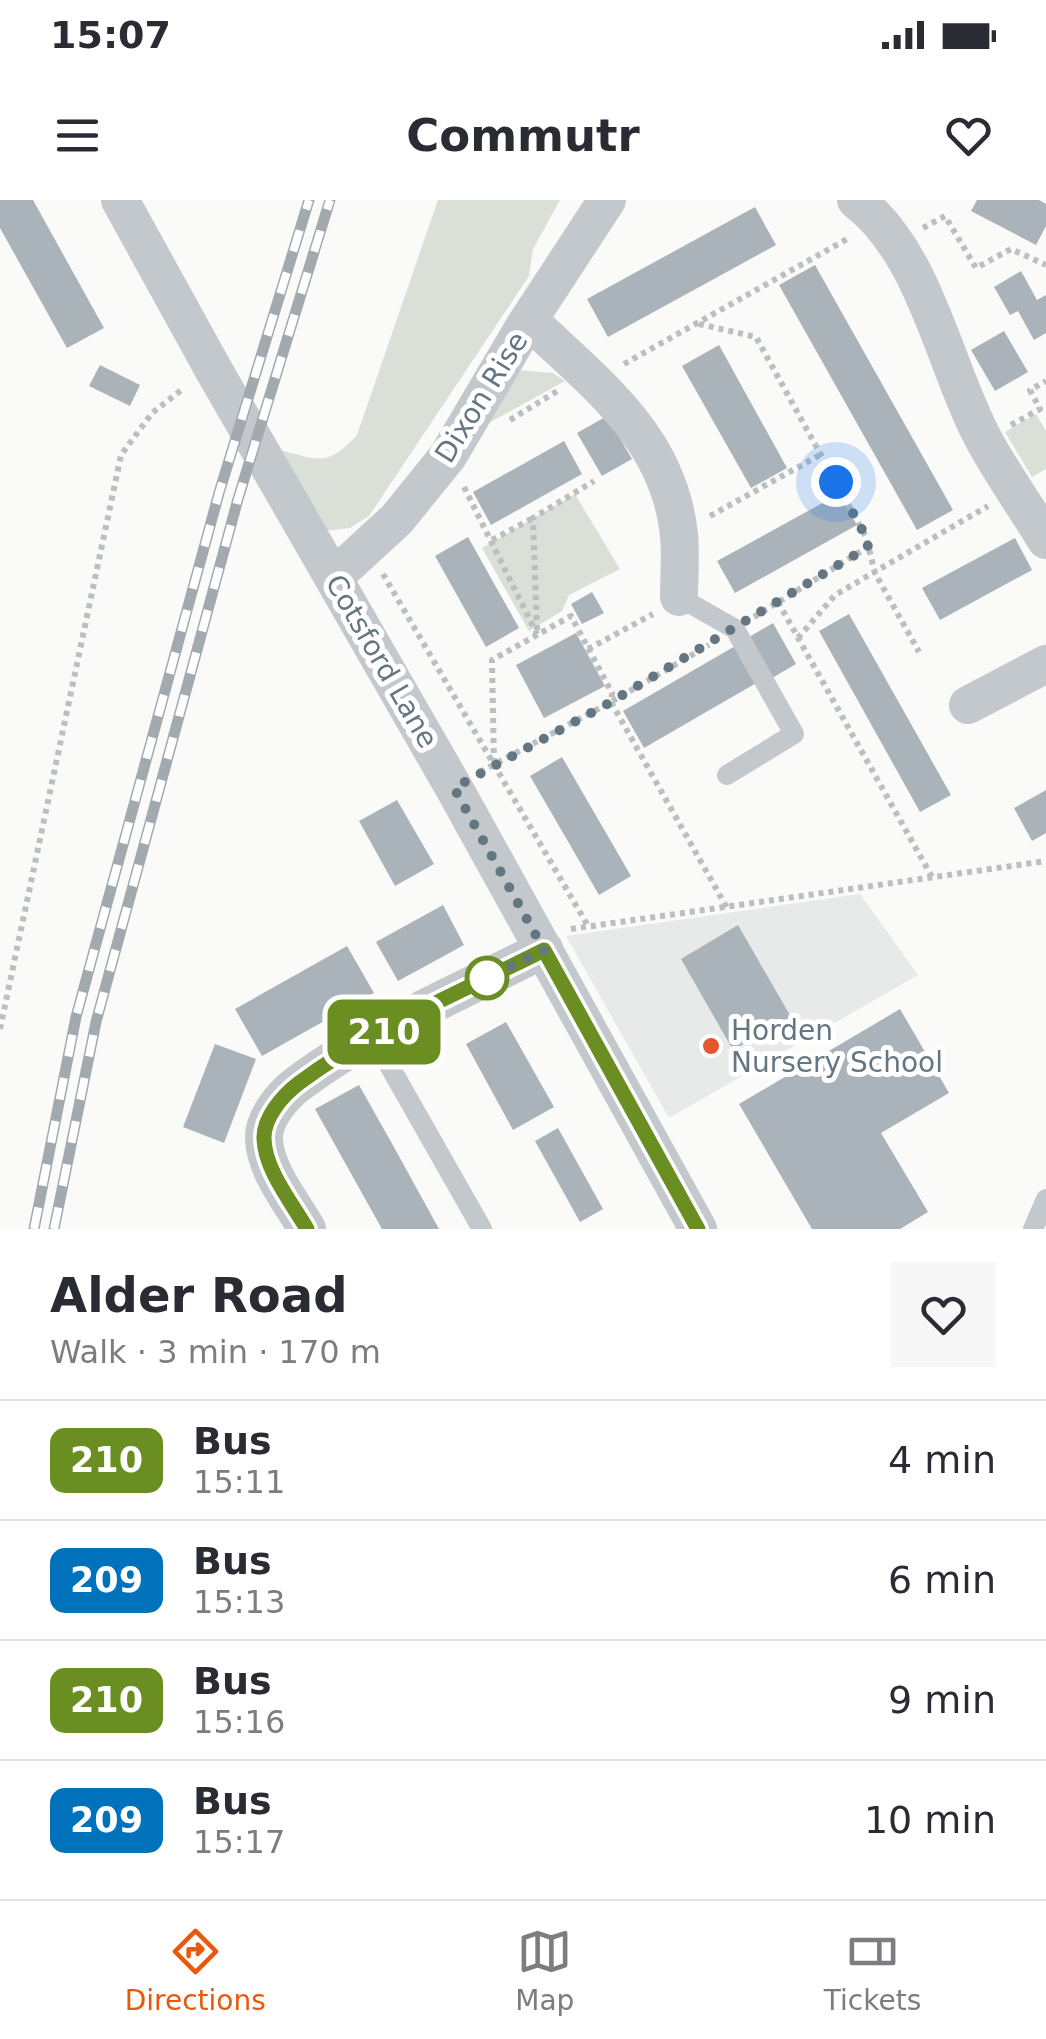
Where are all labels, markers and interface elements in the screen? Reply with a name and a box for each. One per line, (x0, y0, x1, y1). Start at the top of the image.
text: 15:07 (50, 13, 171, 57)
icon: menu (50, 108, 105, 163)
icon: heart (941, 108, 996, 163)
text: Commutr (406, 109, 640, 162)
street label: Dixon Rise (428, 326, 535, 469)
your location (811, 457, 861, 507)
street label: Cotsford Lane (319, 569, 445, 754)
unlabelled marker (466, 957, 508, 999)
line badge: 210 (326, 1000, 442, 1064)
text: 210 (347, 1012, 421, 1052)
place label: Horden Nursery School (731, 1014, 943, 1079)
marker: Horden Nursery School (700, 1035, 722, 1057)
button: heart (891, 1262, 996, 1367)
text: Alder Road (50, 1267, 348, 1323)
text: Walk · 3 min · 170 m (50, 1333, 381, 1371)
text: Bus (193, 1419, 272, 1463)
text: 4 min (888, 1438, 996, 1482)
text: 210 (70, 1440, 143, 1480)
text: 15:11 (193, 1463, 285, 1501)
text: Bus (193, 1539, 272, 1583)
text: 6 min (888, 1558, 996, 1602)
text: 209 (70, 1560, 143, 1600)
text: 15:13 (193, 1583, 285, 1621)
text: Bus (193, 1659, 272, 1703)
text: 9 min (888, 1678, 996, 1722)
text: 210 (70, 1680, 143, 1720)
text: 15:16 (193, 1703, 285, 1741)
text: Bus (193, 1779, 272, 1823)
text: 10 min (864, 1798, 996, 1842)
text: 209 (70, 1800, 143, 1840)
text: 15:17 (193, 1823, 285, 1861)
tab: Directions (125, 1924, 266, 2017)
tab: Map (515, 1924, 574, 2017)
tab: Tickets (824, 1924, 921, 2017)

